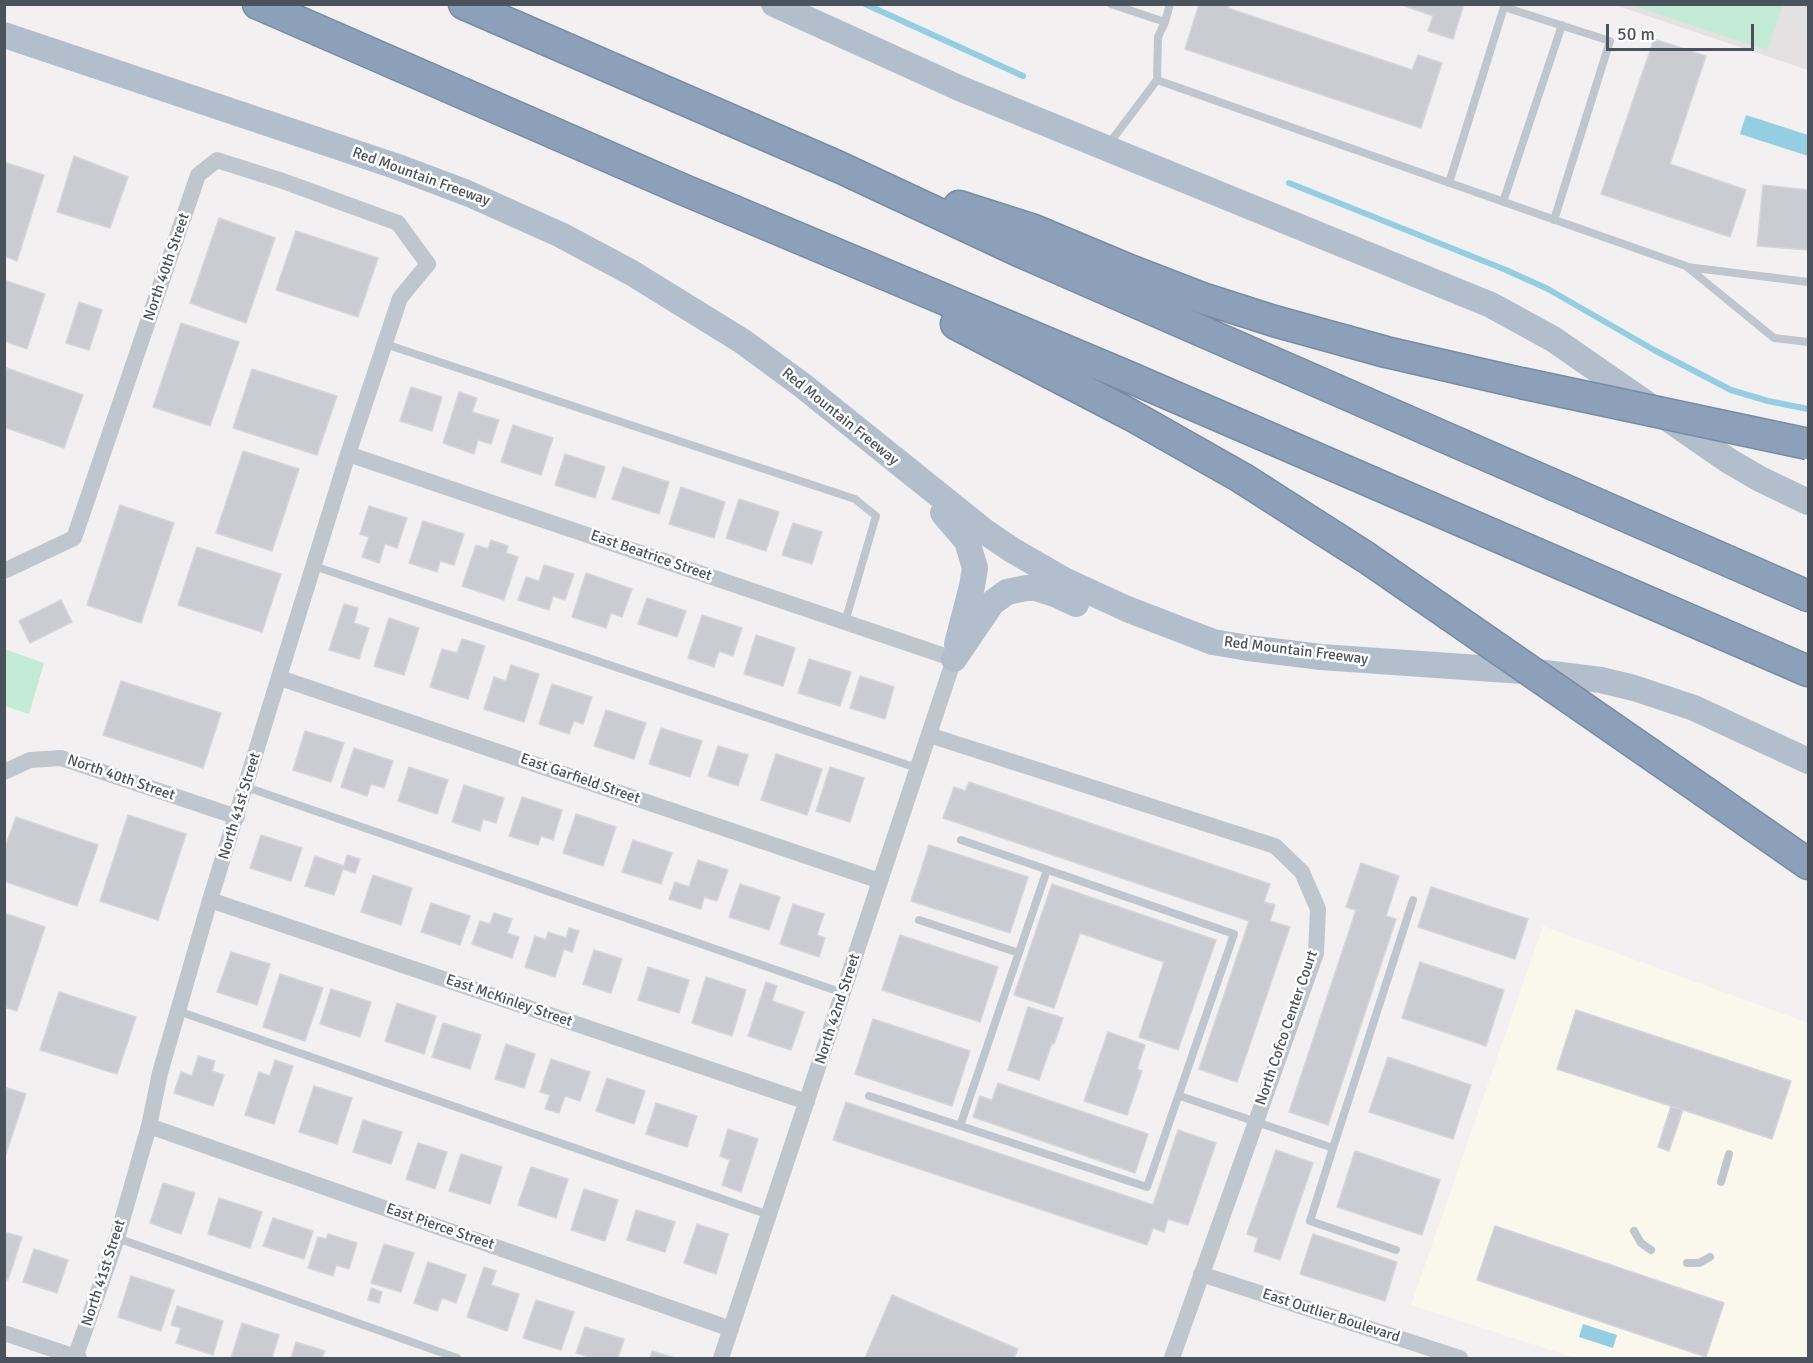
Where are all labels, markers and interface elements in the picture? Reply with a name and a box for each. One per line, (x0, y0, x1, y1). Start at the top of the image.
scale bar (1609, 12, 1758, 50)
text: 50 m (1617, 23, 1655, 45)
street label: Red Mountain Freeway (350, 144, 492, 210)
street label: North 40th Street (140, 211, 194, 323)
street label: Red Mountain Freeway (778, 364, 902, 470)
street label: East Beatrice Street (588, 527, 714, 585)
street label: Red Mountain Freeway (1223, 633, 1369, 669)
street label: North 41st Street (215, 750, 265, 862)
street label: East Garfield Street (518, 750, 642, 808)
street label: North 40th Street (65, 751, 177, 805)
street label: North Cofco Center Court (1252, 948, 1322, 1108)
street label: North 42nd Street (812, 951, 864, 1067)
street label: East McKinley Street (443, 971, 575, 1031)
street label: East Pierce Street (384, 1200, 496, 1254)
street label: North 41st Street (78, 1217, 130, 1329)
street label: East Outlier Boulevard (1260, 1285, 1402, 1347)

